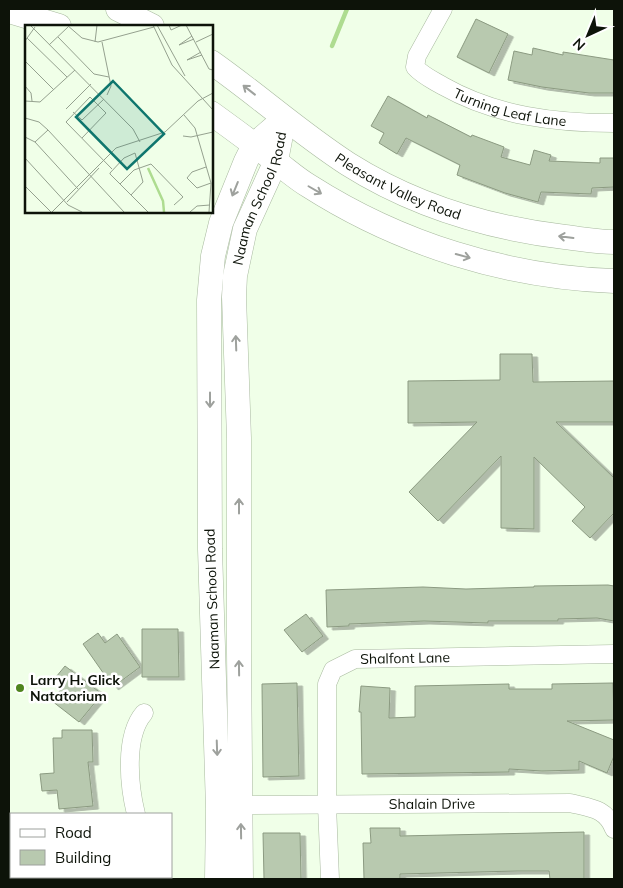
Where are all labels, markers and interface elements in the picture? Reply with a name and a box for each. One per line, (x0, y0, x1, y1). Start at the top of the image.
north arrow (563, 10, 613, 60)
inset map (25, 25, 212, 212)
text: N (569, 34, 589, 54)
one-way arrow (242, 84, 255, 95)
street label: Turning Leaf Lane (451, 84, 567, 130)
street label: Naaman School Road (229, 130, 290, 267)
street label: Pleasant Valley Road (332, 149, 463, 224)
one-way arrow (229, 181, 239, 196)
one-way arrow (307, 185, 321, 195)
one-way arrow (558, 232, 574, 242)
one-way arrow (454, 252, 470, 261)
one-way arrow (231, 335, 241, 352)
one-way arrow (205, 392, 215, 408)
one-way arrow (234, 498, 244, 514)
street label: Naaman School Road (201, 528, 223, 670)
street label: Shalfont Lane (360, 648, 450, 668)
one-way arrow (234, 660, 244, 676)
place label: Larry H. Glick Natatorium (30, 671, 120, 705)
marker: Larry H. Glick Natatorium (14, 682, 26, 694)
one-way arrow (212, 740, 221, 756)
street label: Shalain Drive (389, 795, 475, 813)
legend (10, 813, 172, 878)
text: Road (55, 823, 92, 842)
one-way arrow (236, 823, 246, 839)
text: Building (55, 848, 111, 867)

